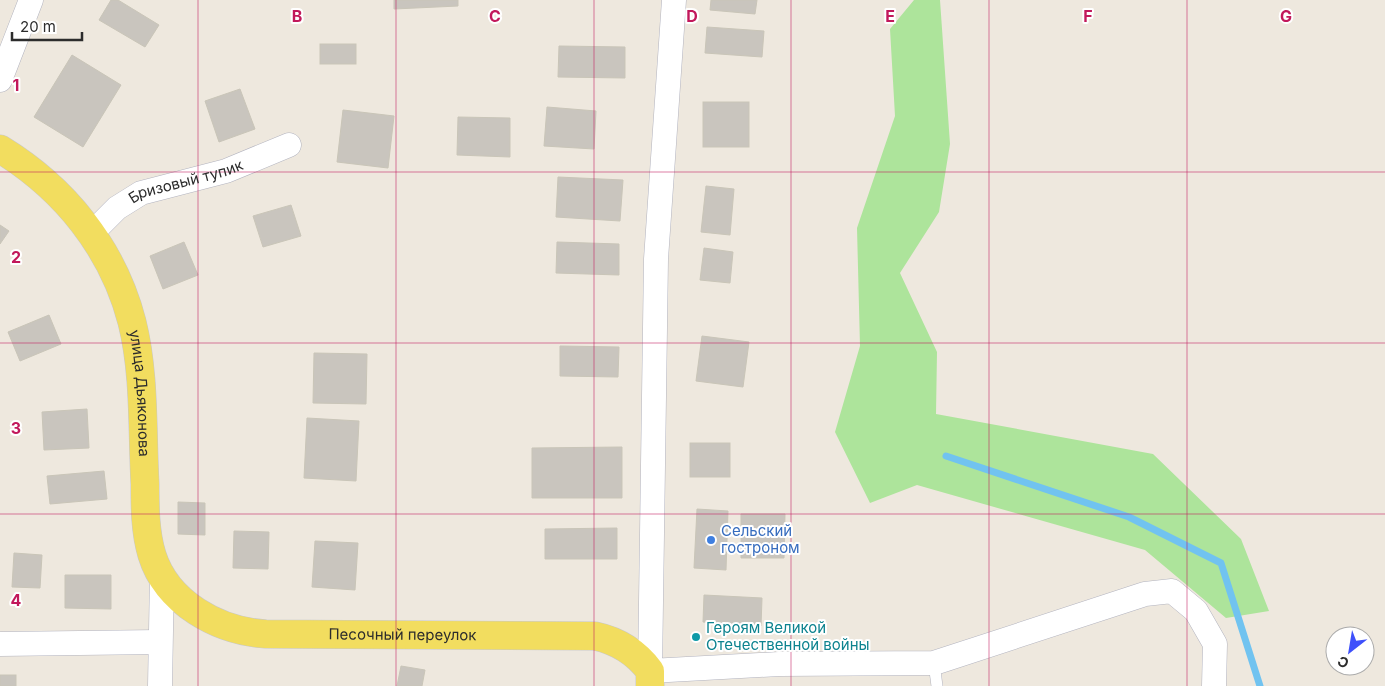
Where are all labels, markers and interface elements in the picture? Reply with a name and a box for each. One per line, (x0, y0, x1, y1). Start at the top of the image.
text: B (292, 6, 302, 26)
text: C (489, 6, 501, 26)
text: D (686, 6, 698, 26)
text: E (885, 6, 895, 26)
text: F (1083, 6, 1093, 26)
text: G (1280, 6, 1292, 26)
scale bar (12, 10, 82, 42)
text: 20 m (20, 17, 56, 36)
text: 1 (13, 75, 19, 95)
street label: Бризовый тупик (125, 155, 246, 207)
text: 2 (11, 247, 21, 267)
street label: улица Дьяконова (125, 328, 154, 457)
text: 3 (11, 418, 21, 438)
place label: Сельский гостроном (721, 521, 800, 557)
marker: Сельский гостроном (705, 534, 717, 546)
text: 4 (11, 590, 22, 610)
place label: Героям Великой Отечественной войны (706, 618, 870, 654)
street label: Песочный переулок (328, 624, 477, 644)
north arrow (1325, 626, 1375, 676)
marker: Героям Великой Отечественной войны (690, 631, 702, 643)
text: С (1334, 653, 1352, 673)

